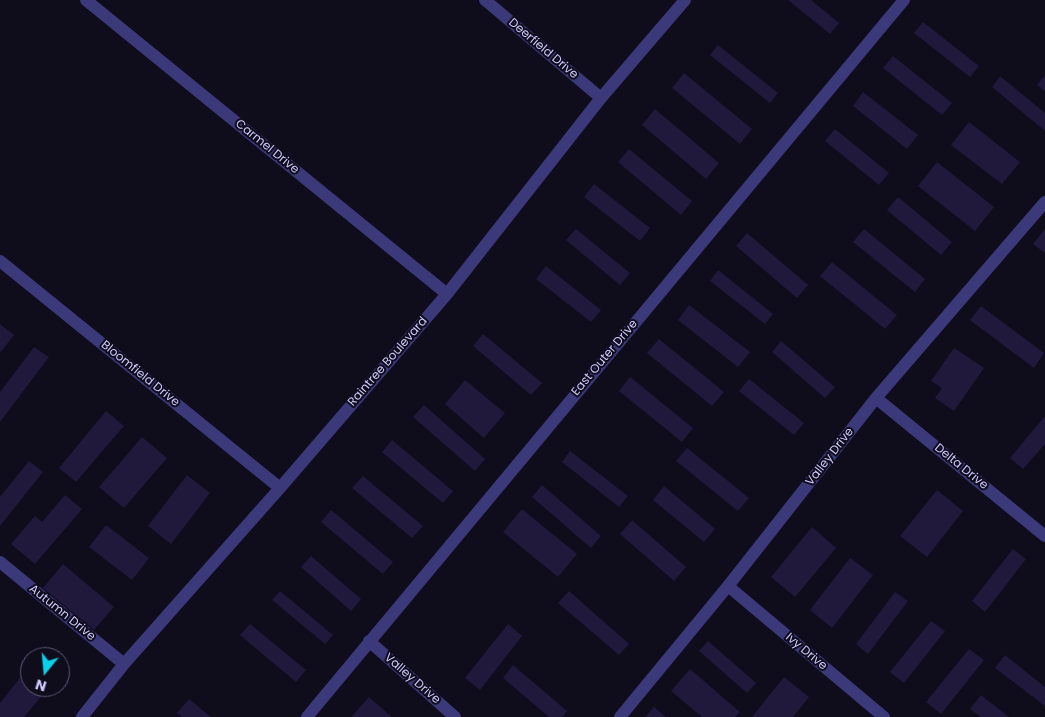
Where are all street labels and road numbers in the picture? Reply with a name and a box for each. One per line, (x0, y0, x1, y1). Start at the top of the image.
street label: Deerfield Drive (505, 16, 581, 82)
street label: Carmel Drive (232, 117, 302, 177)
street label: Raintree Boulevard (345, 314, 431, 410)
street label: East Outer Drive (569, 317, 641, 399)
street label: Bloomfield Drive (98, 338, 182, 410)
street label: Valley Drive (803, 425, 857, 489)
street label: Delta Drive (931, 441, 991, 493)
street label: Autumn Drive (26, 582, 98, 644)
street label: Ivy Drive (782, 631, 830, 673)
street label: Valley Drive (381, 651, 443, 707)

